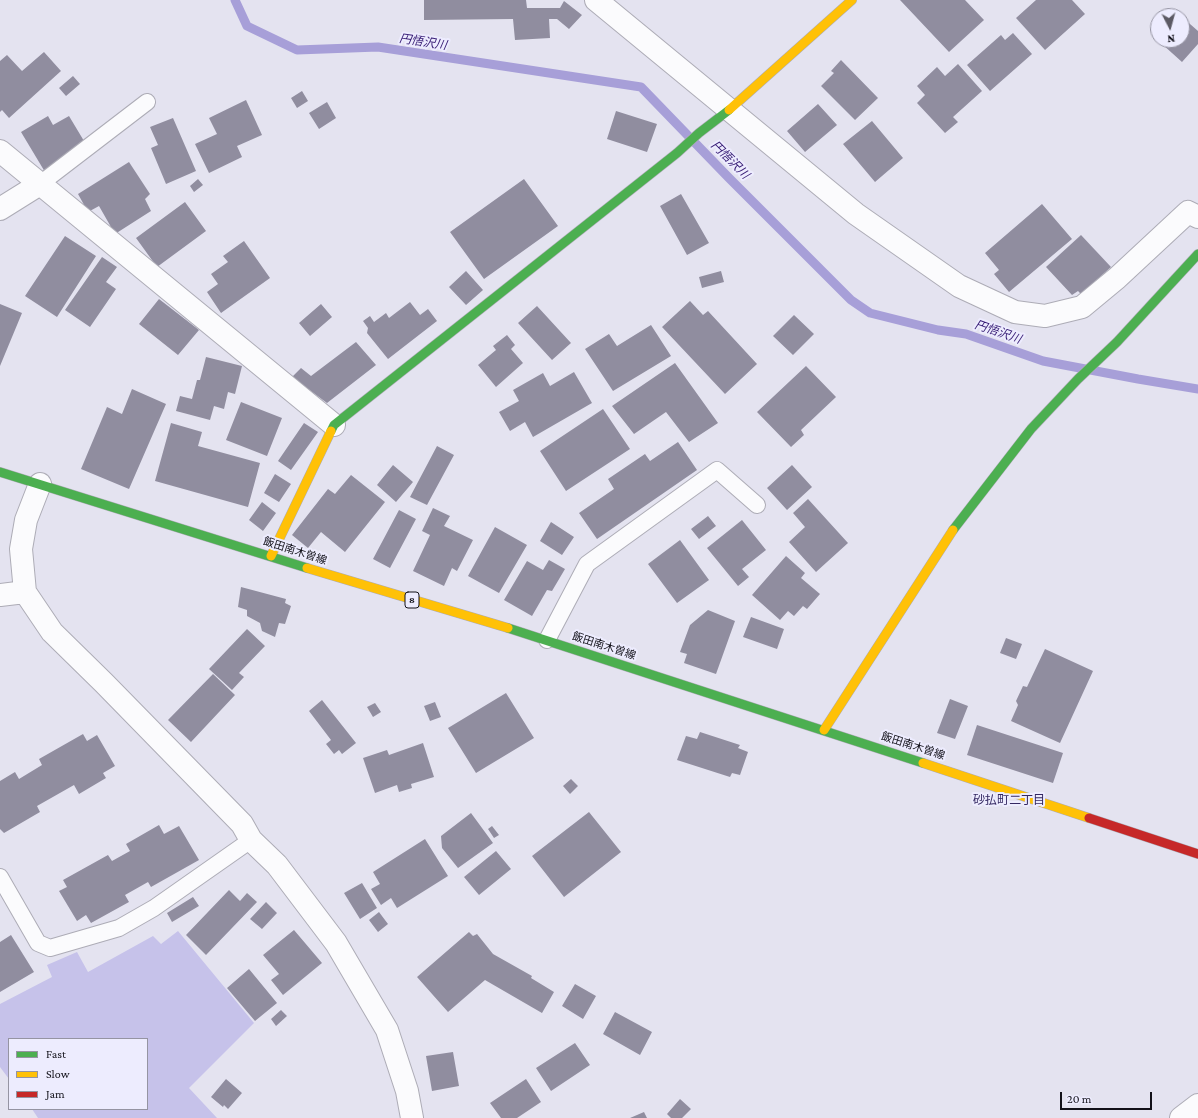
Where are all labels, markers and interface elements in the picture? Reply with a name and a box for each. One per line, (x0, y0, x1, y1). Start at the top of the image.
north arrow (1150, 8, 1190, 48)
water label: 円悟沢川 (398, 31, 448, 53)
text: N (1167, 33, 1176, 45)
water label: 円悟沢川 (708, 138, 752, 182)
water label: 円悟沢川 (973, 317, 1023, 347)
street label: 飯田南木曽線 (262, 535, 328, 567)
road number: 8 (405, 592, 419, 608)
street label: 飯田南木曽線 (571, 630, 637, 662)
street label: 飯田南木曽線 (880, 730, 946, 762)
district label: 砂払町二丁目 (973, 793, 1045, 807)
legend (8, 1038, 148, 1110)
text: Fast (46, 1047, 66, 1061)
text: Slow (46, 1067, 70, 1081)
scale bar (1062, 1084, 1154, 1110)
text: Jam (46, 1087, 65, 1101)
text: 20 m (1067, 1092, 1091, 1106)

